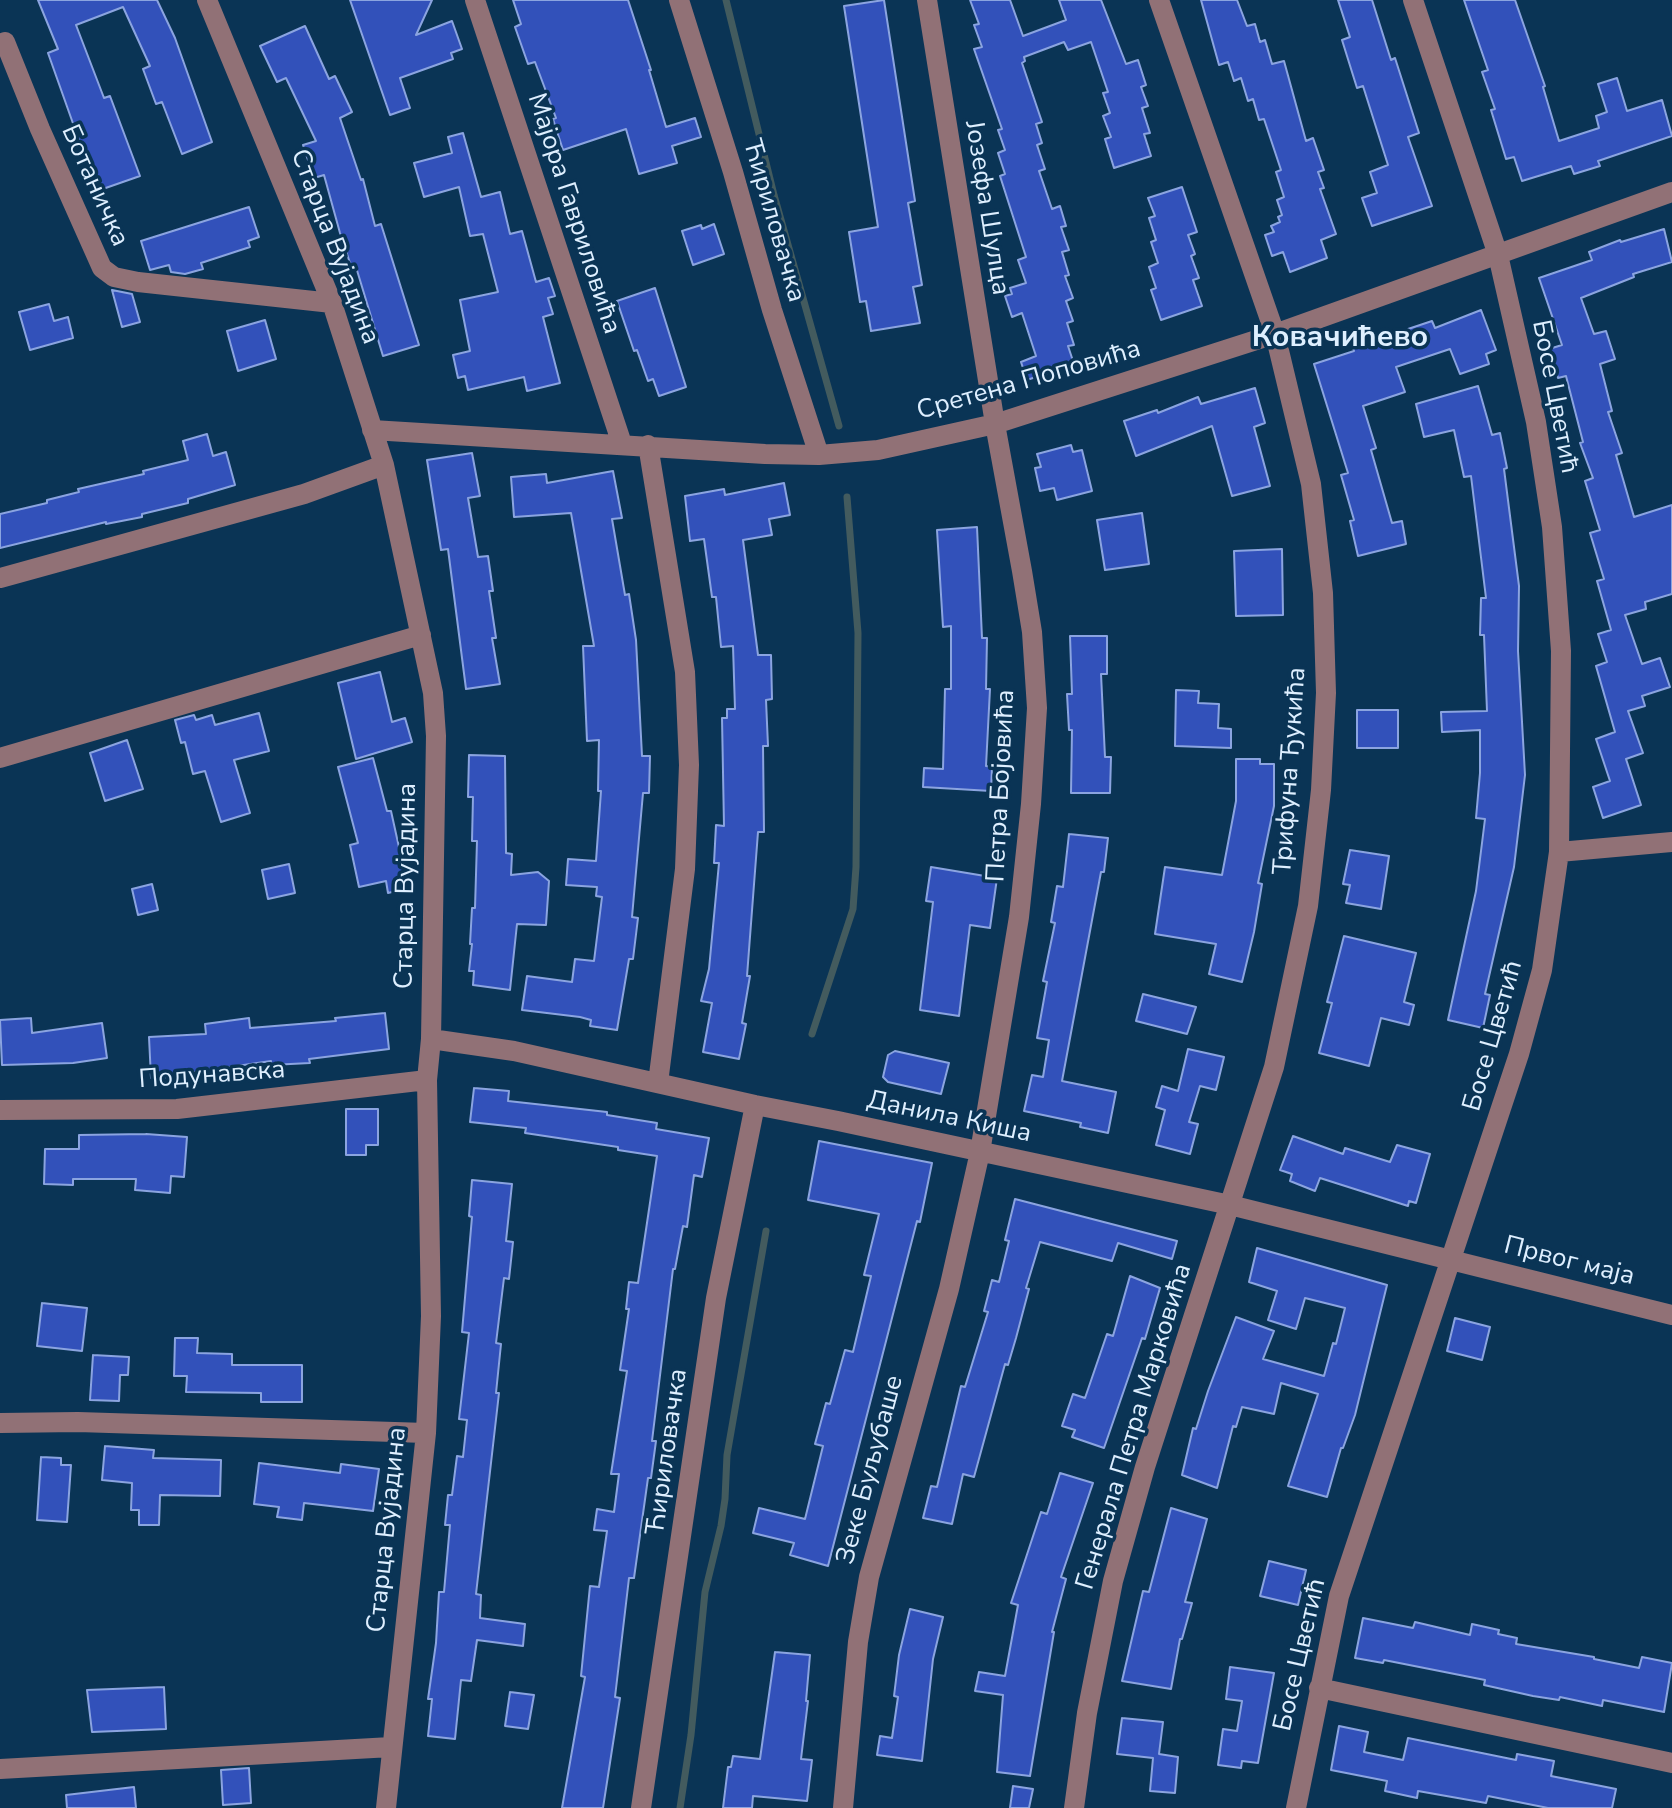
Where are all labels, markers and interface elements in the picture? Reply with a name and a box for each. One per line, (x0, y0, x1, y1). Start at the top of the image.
street label: Мајора Гавриловића (519, 90, 627, 338)
street label: Јозефа Шулца (957, 119, 1015, 297)
street label: Ботаничка (53, 120, 135, 252)
street label: Ћириловачка (735, 136, 811, 306)
street label: Старца Вујадина (282, 145, 386, 349)
street label: Босе Цветић (1524, 318, 1584, 476)
district label: Ковачићево (1252, 321, 1428, 357)
street label: Сретена Поповића (914, 334, 1144, 428)
street label: Трифуна Ђукића (1268, 666, 1314, 876)
street label: Петра Бојовића (981, 689, 1023, 883)
street label: Старца Вујадина (390, 783, 424, 989)
street label: Босе Цветић (1458, 957, 1530, 1115)
street label: Подунавска (138, 1055, 286, 1097)
street label: Данила Киша (864, 1085, 1034, 1151)
street label: Првог маја (1500, 1231, 1638, 1293)
street label: Генерала Петра Марковића (1070, 1260, 1200, 1594)
street label: Ћириловачка (641, 1367, 695, 1537)
street label: Зеке Буљубаше (831, 1372, 911, 1568)
street label: Старца Вујадина (362, 1426, 414, 1634)
street label: Босе Цветић (1268, 1576, 1334, 1734)

